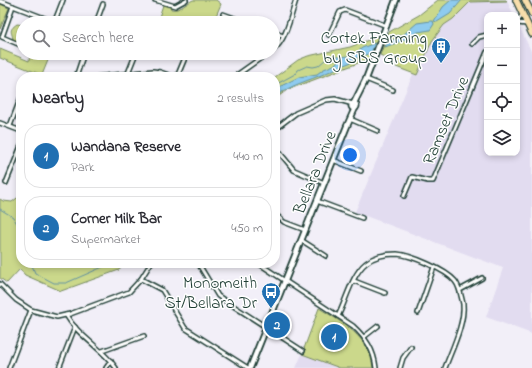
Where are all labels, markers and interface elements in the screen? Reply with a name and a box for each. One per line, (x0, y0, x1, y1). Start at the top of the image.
map controls (484, 12, 520, 156)
button: + (484, 12, 520, 48)
search box (16, 16, 280, 60)
place label: Cortek Farming by SBS Group (321, 26, 427, 72)
icon: search (30, 27, 52, 49)
text: Search here (62, 27, 134, 49)
building icon: Cortek Farming by SBS Group (430, 36, 452, 64)
button: − (484, 48, 520, 84)
street label: Ramset Drive (417, 72, 476, 169)
button: locate (484, 84, 520, 120)
text: Nearby (32, 86, 84, 111)
text: 2 results (217, 89, 264, 108)
button: layers (484, 120, 520, 156)
street label: Bellara Drive (287, 127, 344, 219)
text: Wandana Reserve (71, 136, 181, 158)
your location (340, 145, 360, 165)
text: 1 (44, 147, 48, 166)
text: 440 m (233, 147, 263, 166)
text: Park (71, 158, 95, 177)
text: Corner Milk Bar (71, 208, 162, 230)
text: 2 (43, 219, 49, 238)
text: 450 m (231, 219, 263, 238)
text: Supermarket (71, 230, 141, 249)
place label: Monomeith St/Bellara Dr (165, 271, 258, 316)
bus stop icon: Monomeith St/Bellara Dr (260, 281, 282, 309)
pin: 2 (264, 310, 290, 340)
pin: 1 (321, 322, 347, 352)

